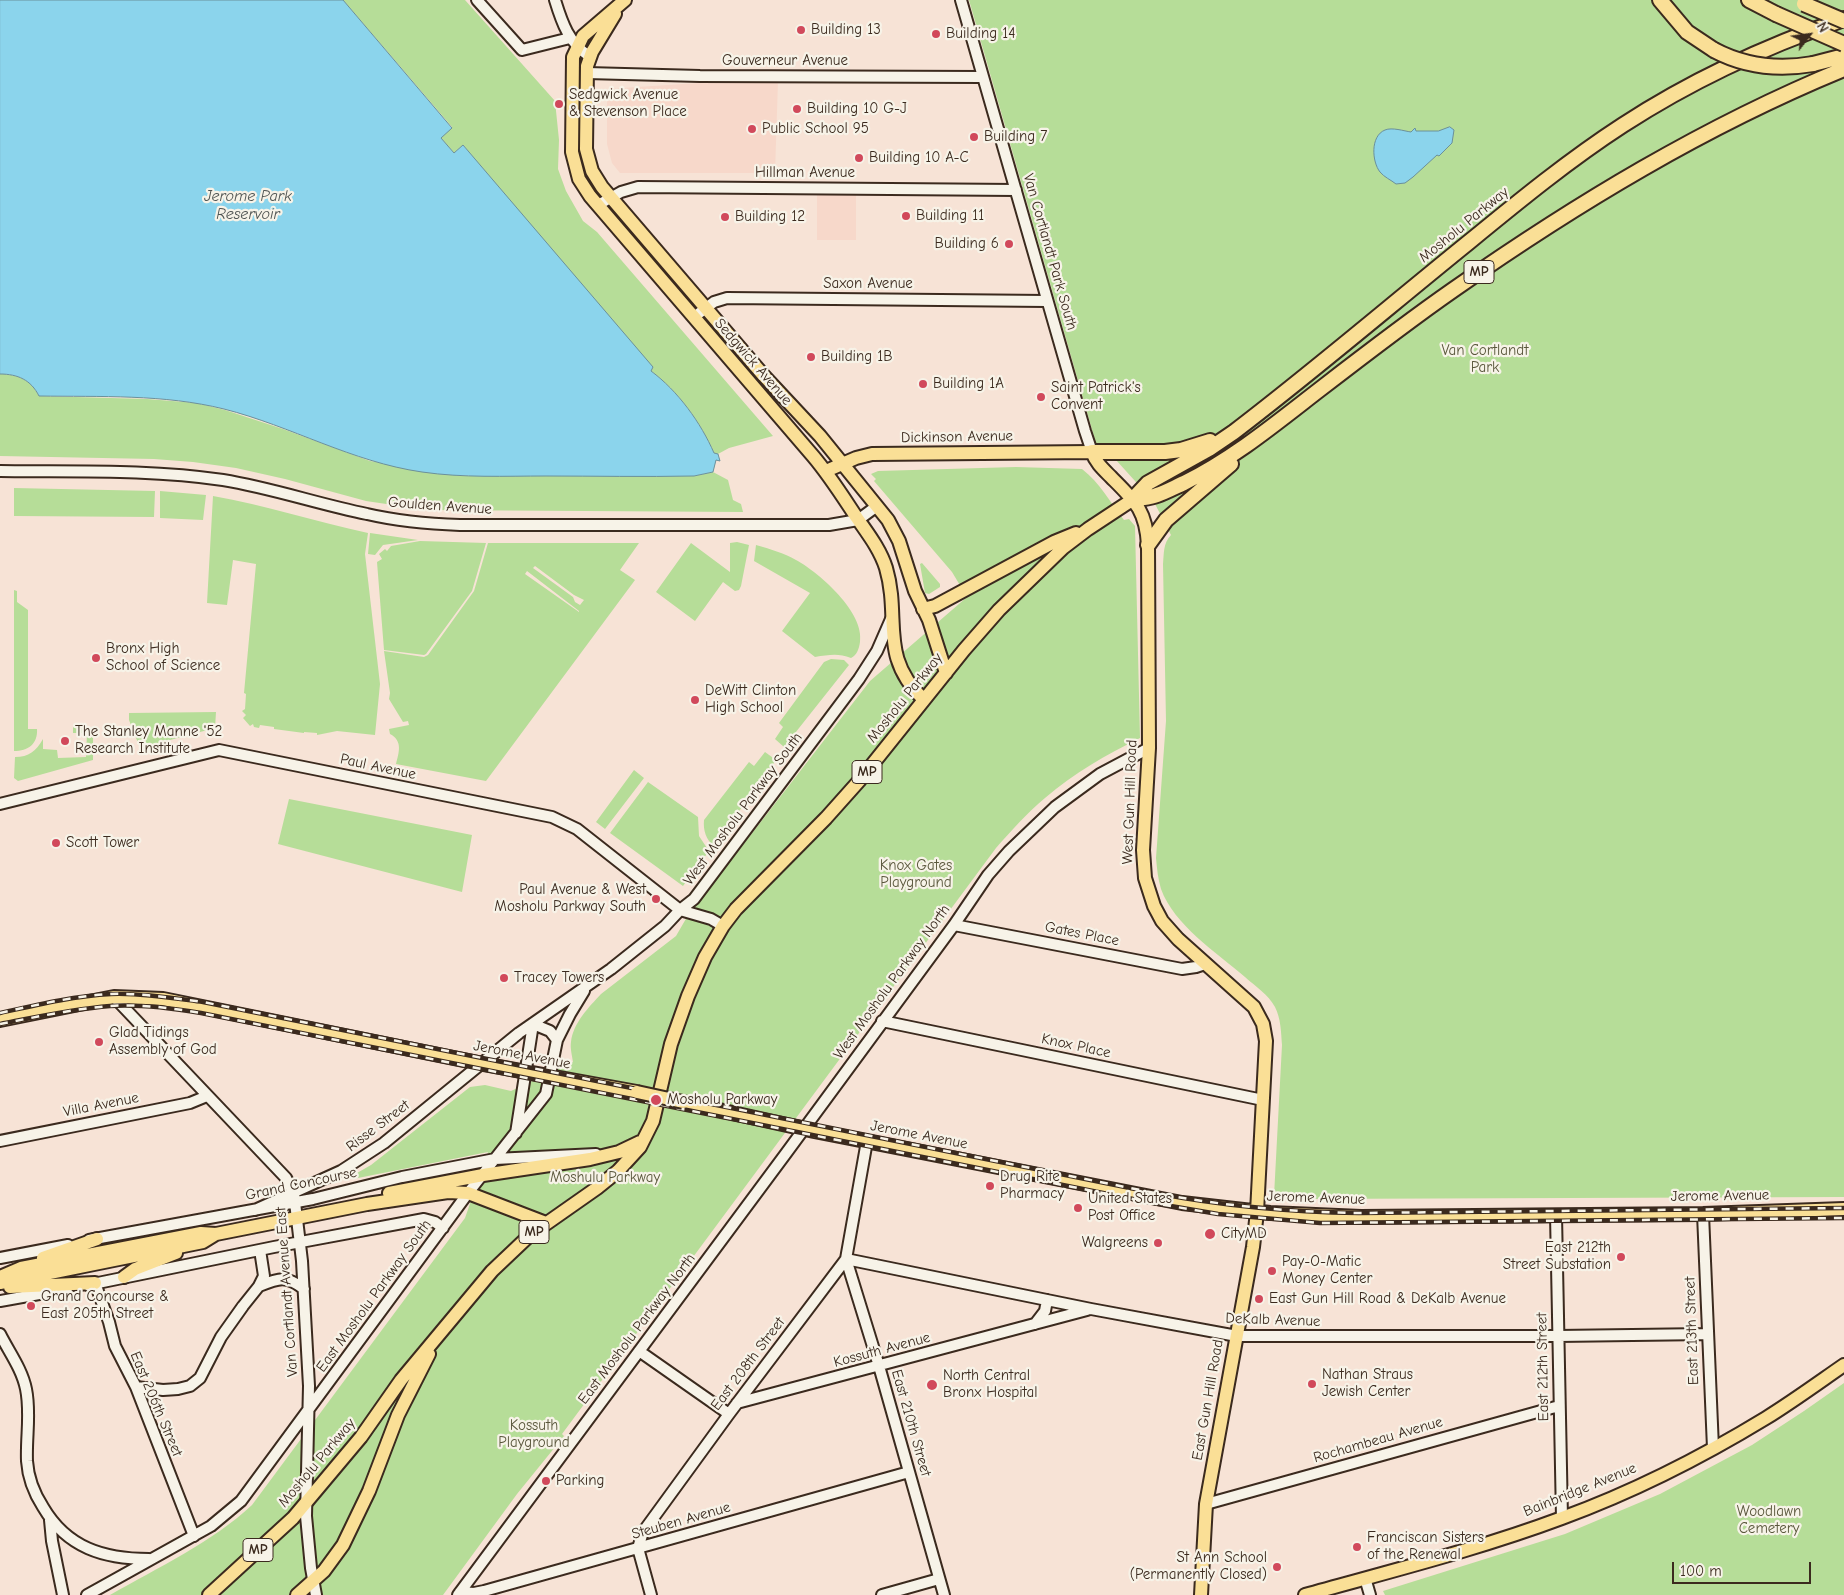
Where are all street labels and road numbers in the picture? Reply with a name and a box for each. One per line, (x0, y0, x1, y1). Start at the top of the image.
street label: Gouverneur Avenue (722, 52, 848, 70)
street label: Hillman Avenue (755, 164, 855, 182)
street label: Van Cortlandt Park South (1019, 172, 1081, 332)
street label: Mosholu Parkway (1415, 183, 1513, 267)
road number: MP (1464, 260, 1494, 284)
street label: Saxon Avenue (823, 275, 913, 293)
street label: Sedgwick Avenue (710, 315, 796, 409)
street label: Dickinson Avenue (901, 427, 1013, 447)
street label: Goulden Avenue (387, 493, 493, 519)
street label: Mosholu Parkway (863, 649, 947, 747)
street label: West Mosholu Parkway South (680, 729, 806, 889)
street label: West Gun Hill Road (1119, 739, 1141, 865)
street label: Paul Avenue (338, 750, 418, 784)
road number: MP (852, 760, 882, 784)
street label: West Mosholu Parkway North (830, 901, 954, 1063)
street label: Gates Place (1043, 918, 1121, 950)
street label: Knox Place (1040, 1030, 1112, 1062)
street label: Jerome Avenue (472, 1037, 572, 1073)
street label: Villa Avenue (62, 1089, 140, 1121)
street label: Risse Street (343, 1096, 413, 1156)
street label: Jerome Avenue (869, 1117, 969, 1153)
street label: Grand Concourse (244, 1163, 358, 1205)
street label: Jerome Avenue (1671, 1186, 1769, 1206)
street label: Jerome Avenue (1266, 1187, 1366, 1209)
street label: Van Cortlandt Avenue East (272, 1206, 302, 1378)
street label: East Mosholu Parkway South (313, 1216, 435, 1376)
road number: MP (519, 1220, 549, 1244)
street label: East Mosholu Parkway North (574, 1250, 700, 1408)
street label: East 213th Street (1681, 1276, 1703, 1386)
street label: DeKalb Avenue (1225, 1309, 1321, 1331)
street label: East 212th Street (1533, 1312, 1553, 1422)
street label: East 208th Street (707, 1314, 789, 1414)
street label: Kossuth Avenue (832, 1328, 932, 1372)
street label: East Gun Hill Road (1189, 1338, 1227, 1462)
street label: East 206th Street (126, 1349, 186, 1459)
street label: East 210th Street (887, 1368, 935, 1478)
street label: Rochambeau Avenue (1311, 1413, 1445, 1467)
street label: Mosholu Parkway (275, 1415, 359, 1511)
street label: Bainbridge Avenue (1521, 1459, 1639, 1521)
street label: Steuben Avenue (630, 1498, 732, 1544)
road number: MP (243, 1538, 273, 1562)

